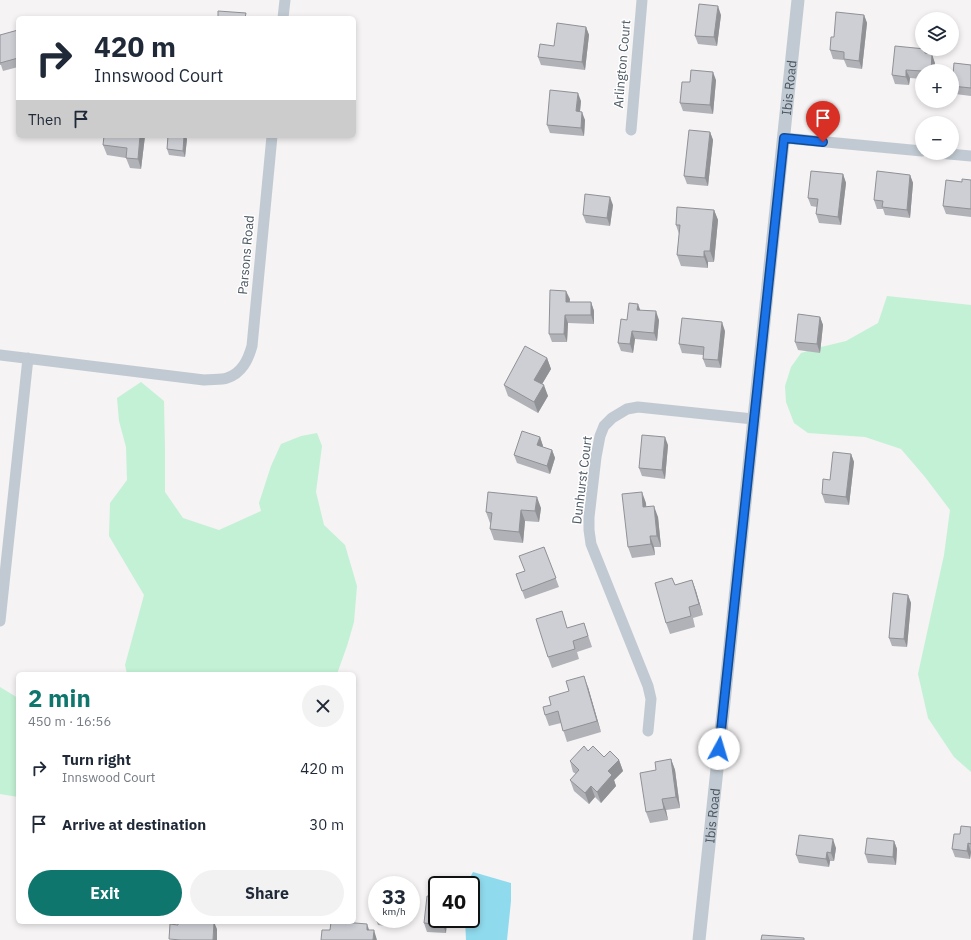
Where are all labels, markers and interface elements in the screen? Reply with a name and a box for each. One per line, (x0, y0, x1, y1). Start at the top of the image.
map controls (915, 12, 959, 160)
button: layers (915, 12, 959, 56)
street label: Arlington Court (610, 19, 634, 109)
text: 420 m (94, 28, 176, 65)
icon: right (28, 32, 80, 84)
street label: Ibis Road (777, 59, 800, 116)
text: Innswood Court (94, 64, 223, 87)
button: + (915, 64, 959, 108)
pin (806, 101, 840, 142)
icon: arrive (812, 107, 834, 129)
icon: arrive (70, 108, 92, 130)
text: Then (28, 110, 62, 129)
button: − (915, 116, 959, 160)
street label: Parsons Road (234, 215, 258, 295)
street label: Dunhurst Court (568, 435, 596, 525)
text: 2 min (28, 682, 91, 714)
button: close (302, 685, 344, 727)
text: 450 m · 16:56 (28, 713, 111, 730)
position arrow (698, 728, 740, 770)
text: Turn right (62, 750, 131, 769)
icon: right (28, 757, 50, 779)
text: 420 m (300, 759, 344, 778)
text: Innswood Court (62, 769, 155, 786)
street label: Ibis Road (701, 787, 723, 844)
icon: arrive (28, 813, 50, 835)
text: Arrive at destination (62, 815, 206, 834)
text: 30 m (309, 815, 344, 834)
button: Exit (28, 870, 182, 916)
button: Share (190, 870, 344, 916)
speed limit sign: 40 (428, 876, 480, 928)
text: 33 (382, 883, 406, 910)
text: km/h (382, 905, 406, 918)

